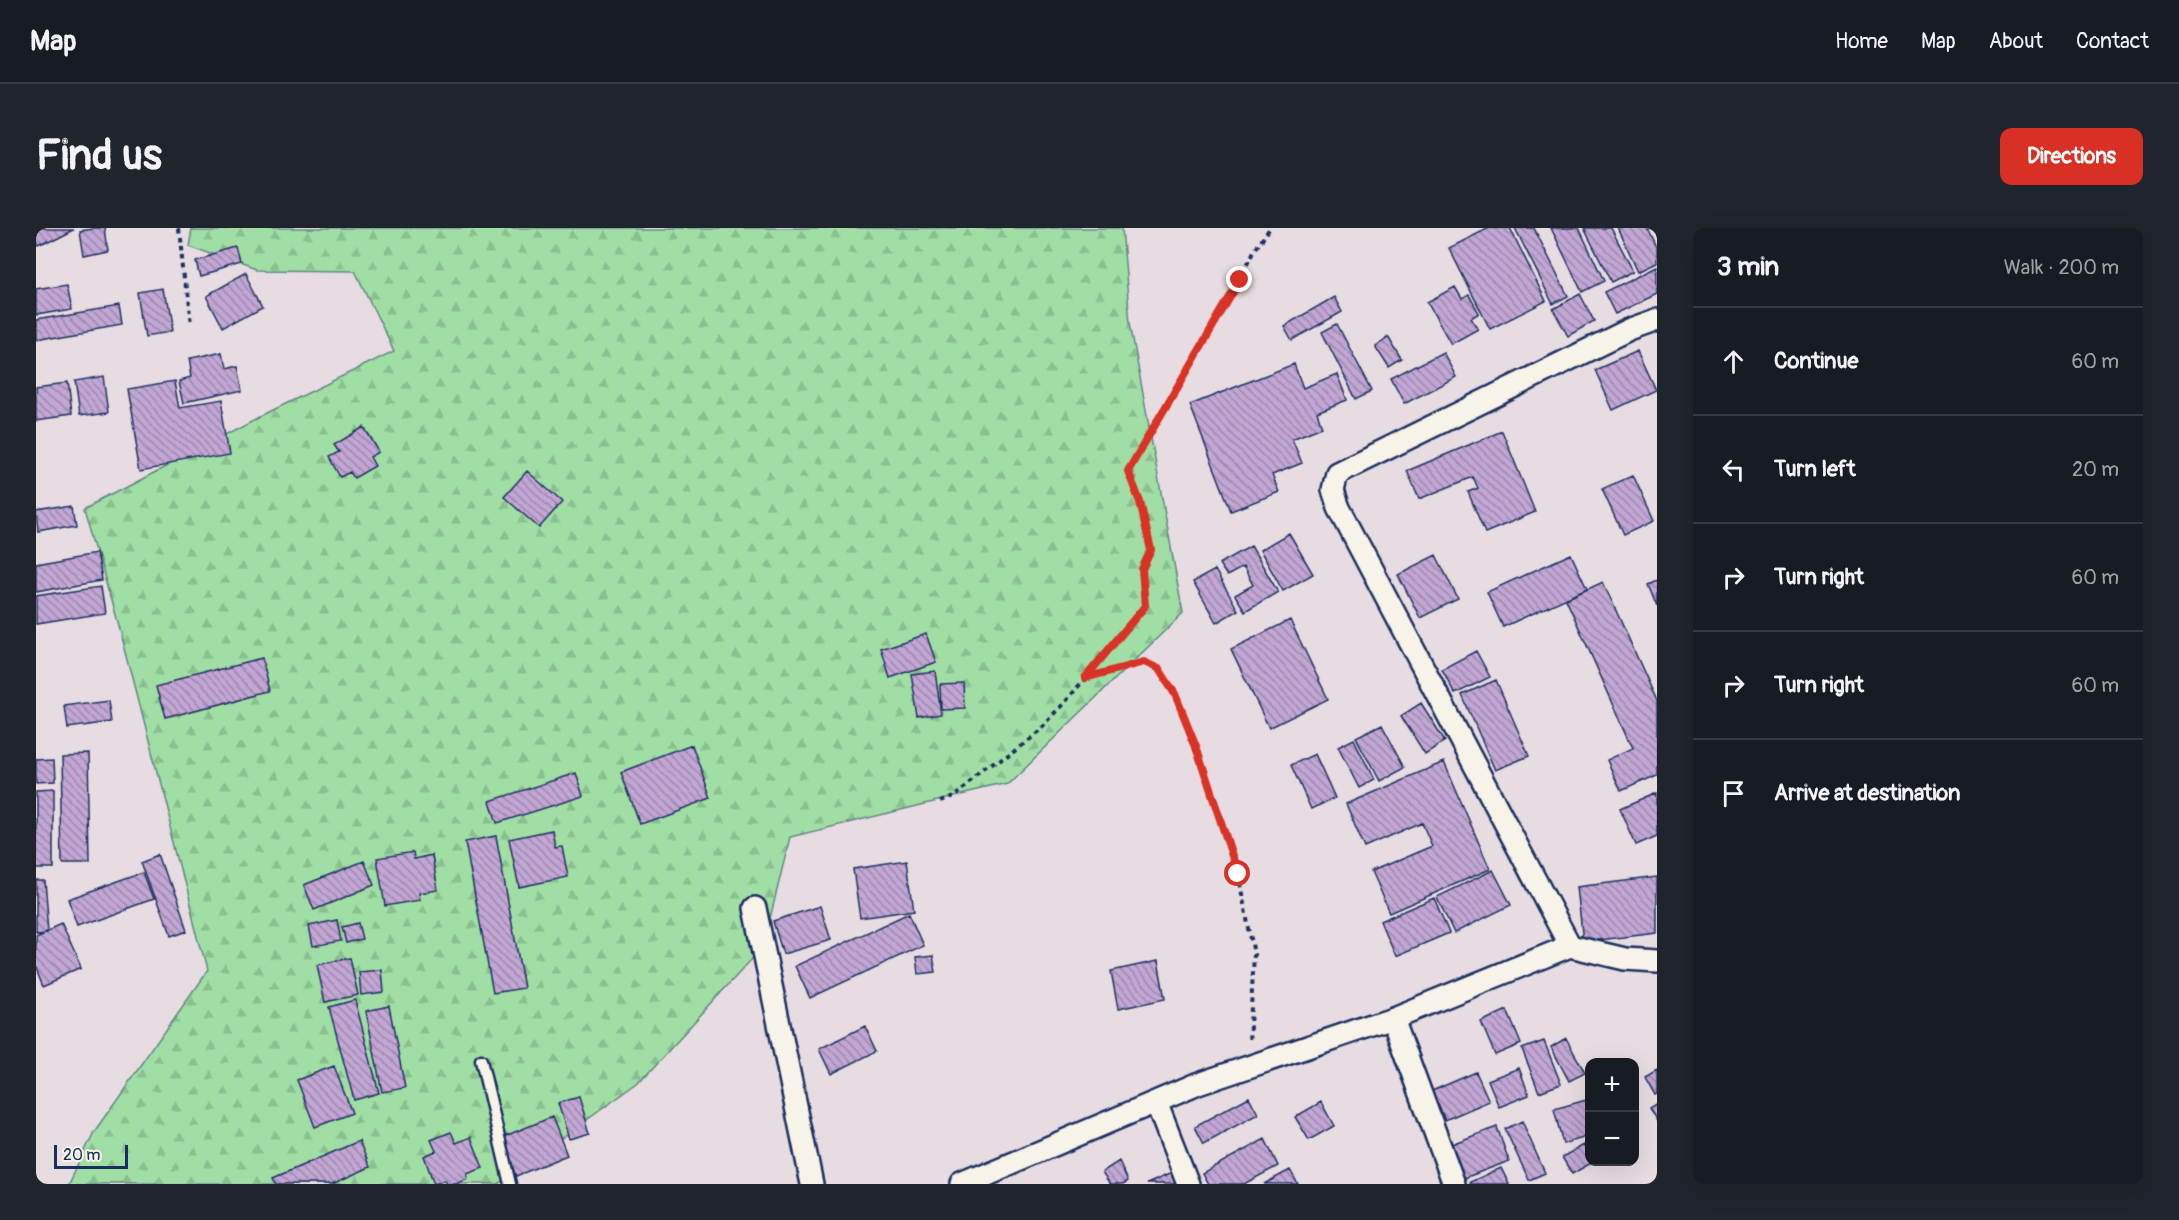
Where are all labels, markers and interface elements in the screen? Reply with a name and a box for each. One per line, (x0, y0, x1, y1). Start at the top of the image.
text: Map (30, 24, 76, 59)
text: Home (1835, 28, 1888, 55)
text: Map (1921, 28, 1956, 55)
text: About (1989, 28, 2043, 55)
text: Contact (2076, 28, 2149, 55)
button: Directions (2000, 128, 2143, 185)
text: Find us (36, 130, 162, 182)
text: 3 min (1717, 251, 1779, 283)
text: Walk · 200 m (2004, 255, 2119, 280)
route end (1226, 266, 1252, 292)
icon: ahead (1717, 345, 1750, 378)
text: Continue (1774, 347, 1858, 375)
text: 60 m (2072, 349, 2119, 374)
icon: left (1717, 453, 1750, 486)
text: Turn left (1774, 455, 1856, 483)
text: 20 m (2072, 457, 2119, 482)
icon: right (1717, 561, 1750, 594)
text: Turn right (1774, 563, 1864, 591)
text: 60 m (2072, 565, 2119, 590)
icon: right (1717, 669, 1750, 702)
text: Turn right (1774, 671, 1864, 699)
text: 60 m (2072, 673, 2119, 698)
icon: arrive (1717, 777, 1750, 810)
text: Arrive at destination (1774, 779, 1960, 807)
route start (1224, 860, 1250, 886)
map controls (1585, 1058, 1639, 1166)
button: + (1585, 1058, 1639, 1112)
button: − (1585, 1112, 1639, 1166)
scale bar (54, 1142, 128, 1170)
text: 20 m (63, 1145, 101, 1165)

